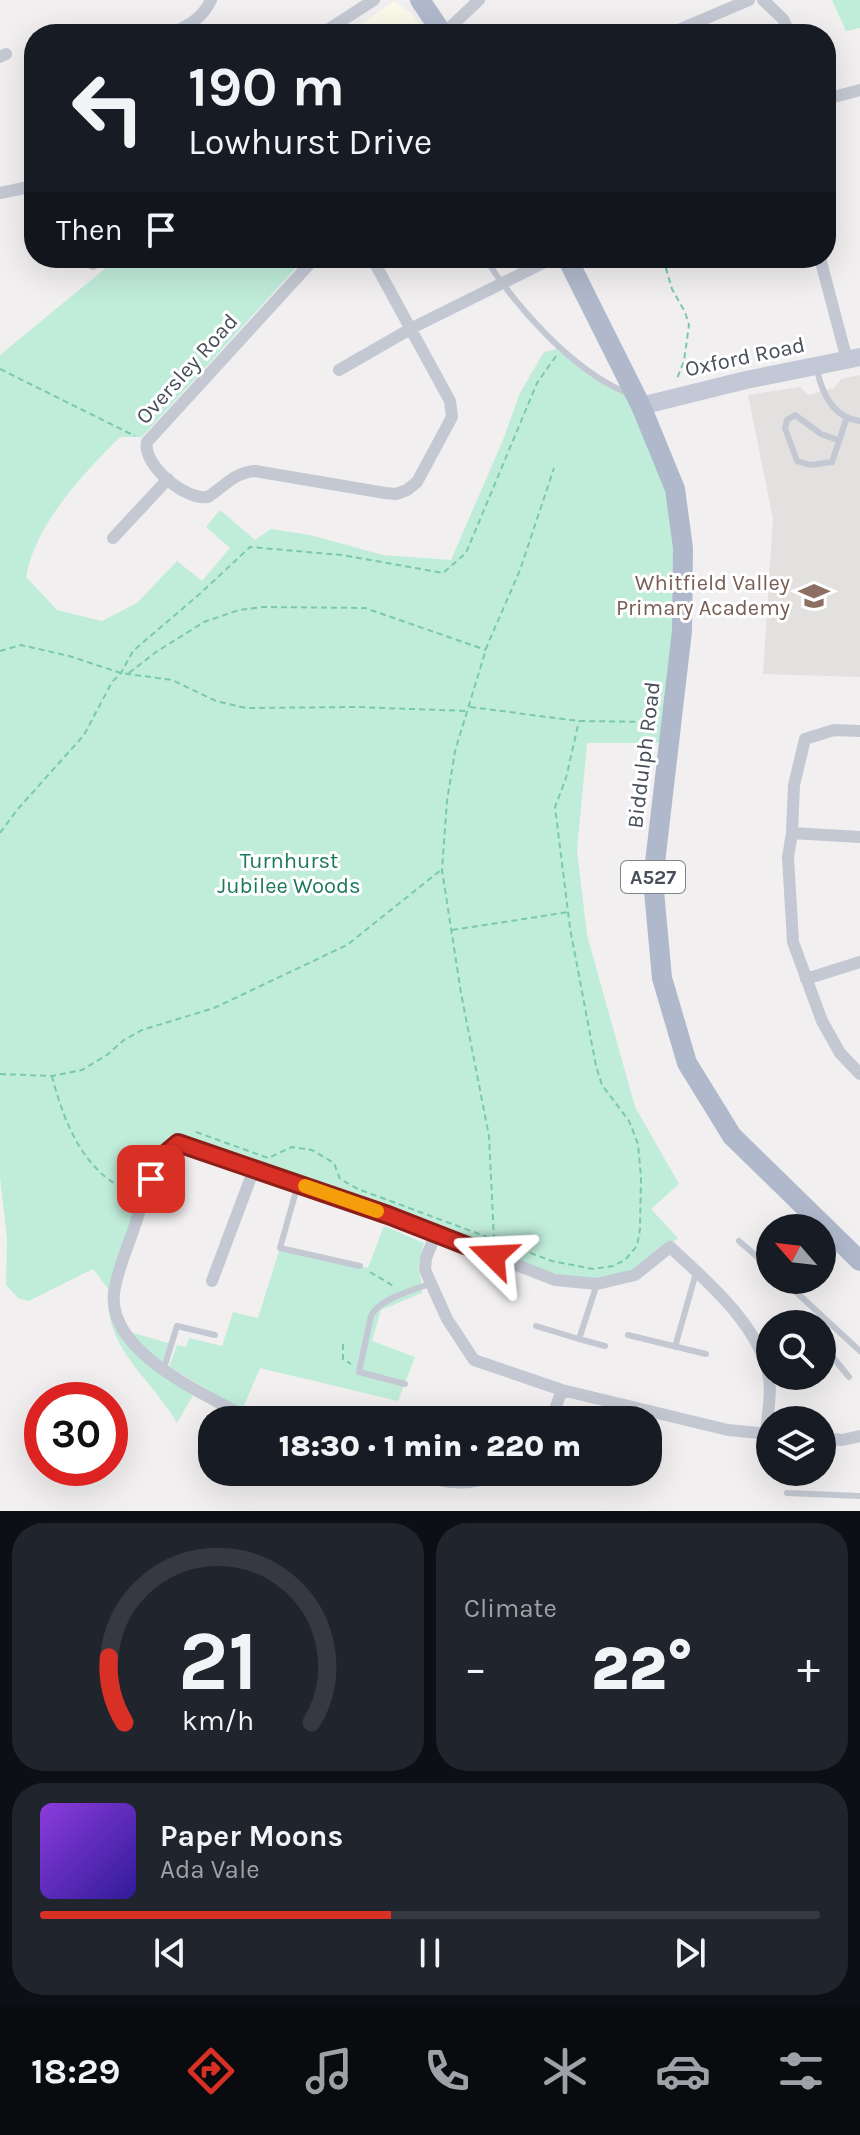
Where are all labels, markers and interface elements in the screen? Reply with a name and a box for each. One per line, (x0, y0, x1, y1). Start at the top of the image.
text: 190 m (188, 54, 345, 119)
icon: left (56, 56, 160, 160)
text: Lowhurst Drive (188, 121, 432, 163)
icon: arrive (139, 208, 183, 252)
text: Then (56, 212, 123, 248)
street label: Oversley Road (131, 308, 243, 430)
street label: Oxford Road (683, 332, 807, 382)
place label: Whitfield Valley Primary Academy (616, 570, 790, 621)
school or university icon: Whitfield Valley Primary Academy (797, 579, 831, 613)
street label: Biddulph Road (622, 680, 666, 830)
park label: Turnhurst Jubilee Woods (217, 848, 361, 899)
road number: A527 (621, 861, 685, 893)
pin (117, 1145, 185, 1213)
icon: arrive (129, 1157, 173, 1201)
position arrow (451, 1214, 535, 1298)
north arrow (756, 1214, 836, 1294)
map controls (756, 1214, 836, 1486)
button: search (756, 1310, 836, 1390)
speed limit sign: 30 (24, 1382, 128, 1486)
button: layers (756, 1406, 836, 1486)
text: 18:30 · 1 min · 220 m (279, 1428, 581, 1464)
text: Climate (464, 1593, 557, 1624)
text: 21 (178, 1613, 258, 1710)
text: 22° (591, 1634, 693, 1704)
text: − (464, 1643, 487, 1694)
text: + (797, 1643, 820, 1694)
text: km/h (182, 1704, 254, 1737)
text: Paper Moons (160, 1818, 343, 1854)
text: Ada Vale (160, 1854, 260, 1885)
icon: previous (148, 1931, 192, 1975)
icon: pause (408, 1931, 452, 1975)
icon: next (668, 1931, 712, 1975)
icon: directions (183, 2043, 239, 2099)
icon: music (301, 2043, 357, 2099)
icon: phone (419, 2043, 475, 2099)
icon: climate (537, 2043, 593, 2099)
icon: car (655, 2043, 711, 2099)
icon: filters (773, 2043, 829, 2099)
text: 18:29 (31, 2050, 121, 2092)

